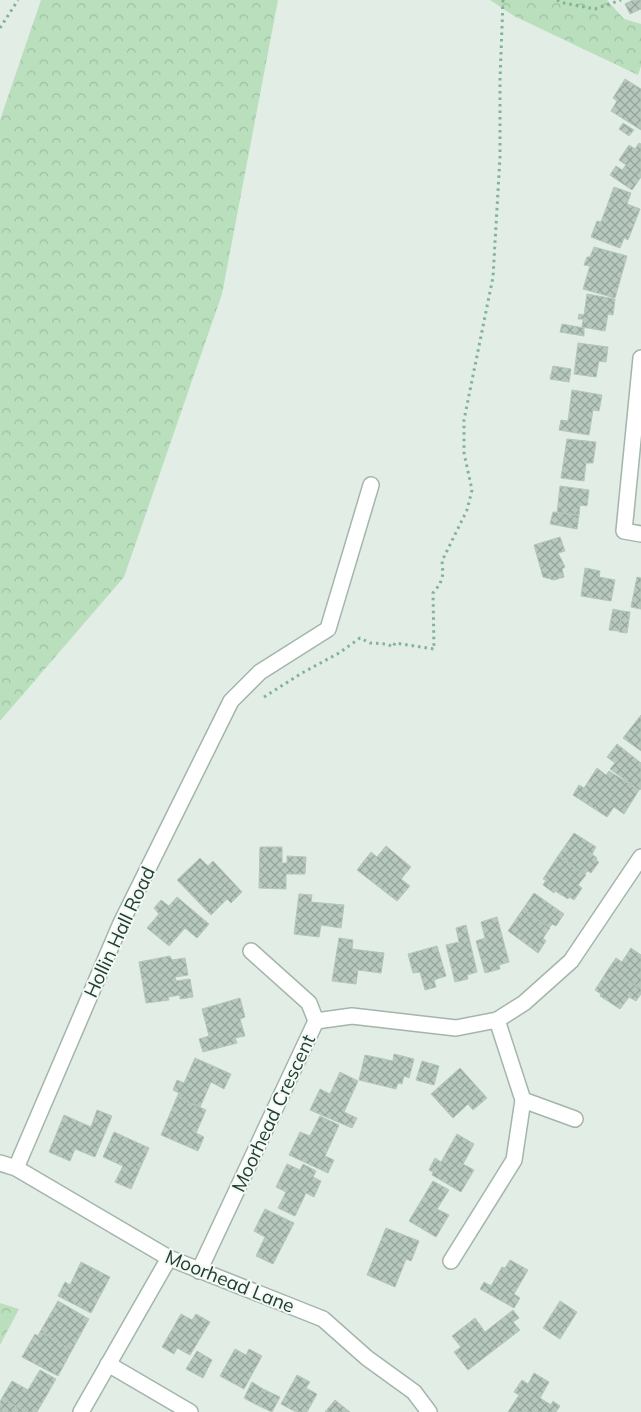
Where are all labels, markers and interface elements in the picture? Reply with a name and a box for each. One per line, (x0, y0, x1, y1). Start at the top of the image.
street label: Hollin Hall Road (78, 863, 160, 1001)
street label: Moorhead Crescent (226, 1030, 320, 1196)
street label: Moorhead Lane (162, 1244, 298, 1318)

